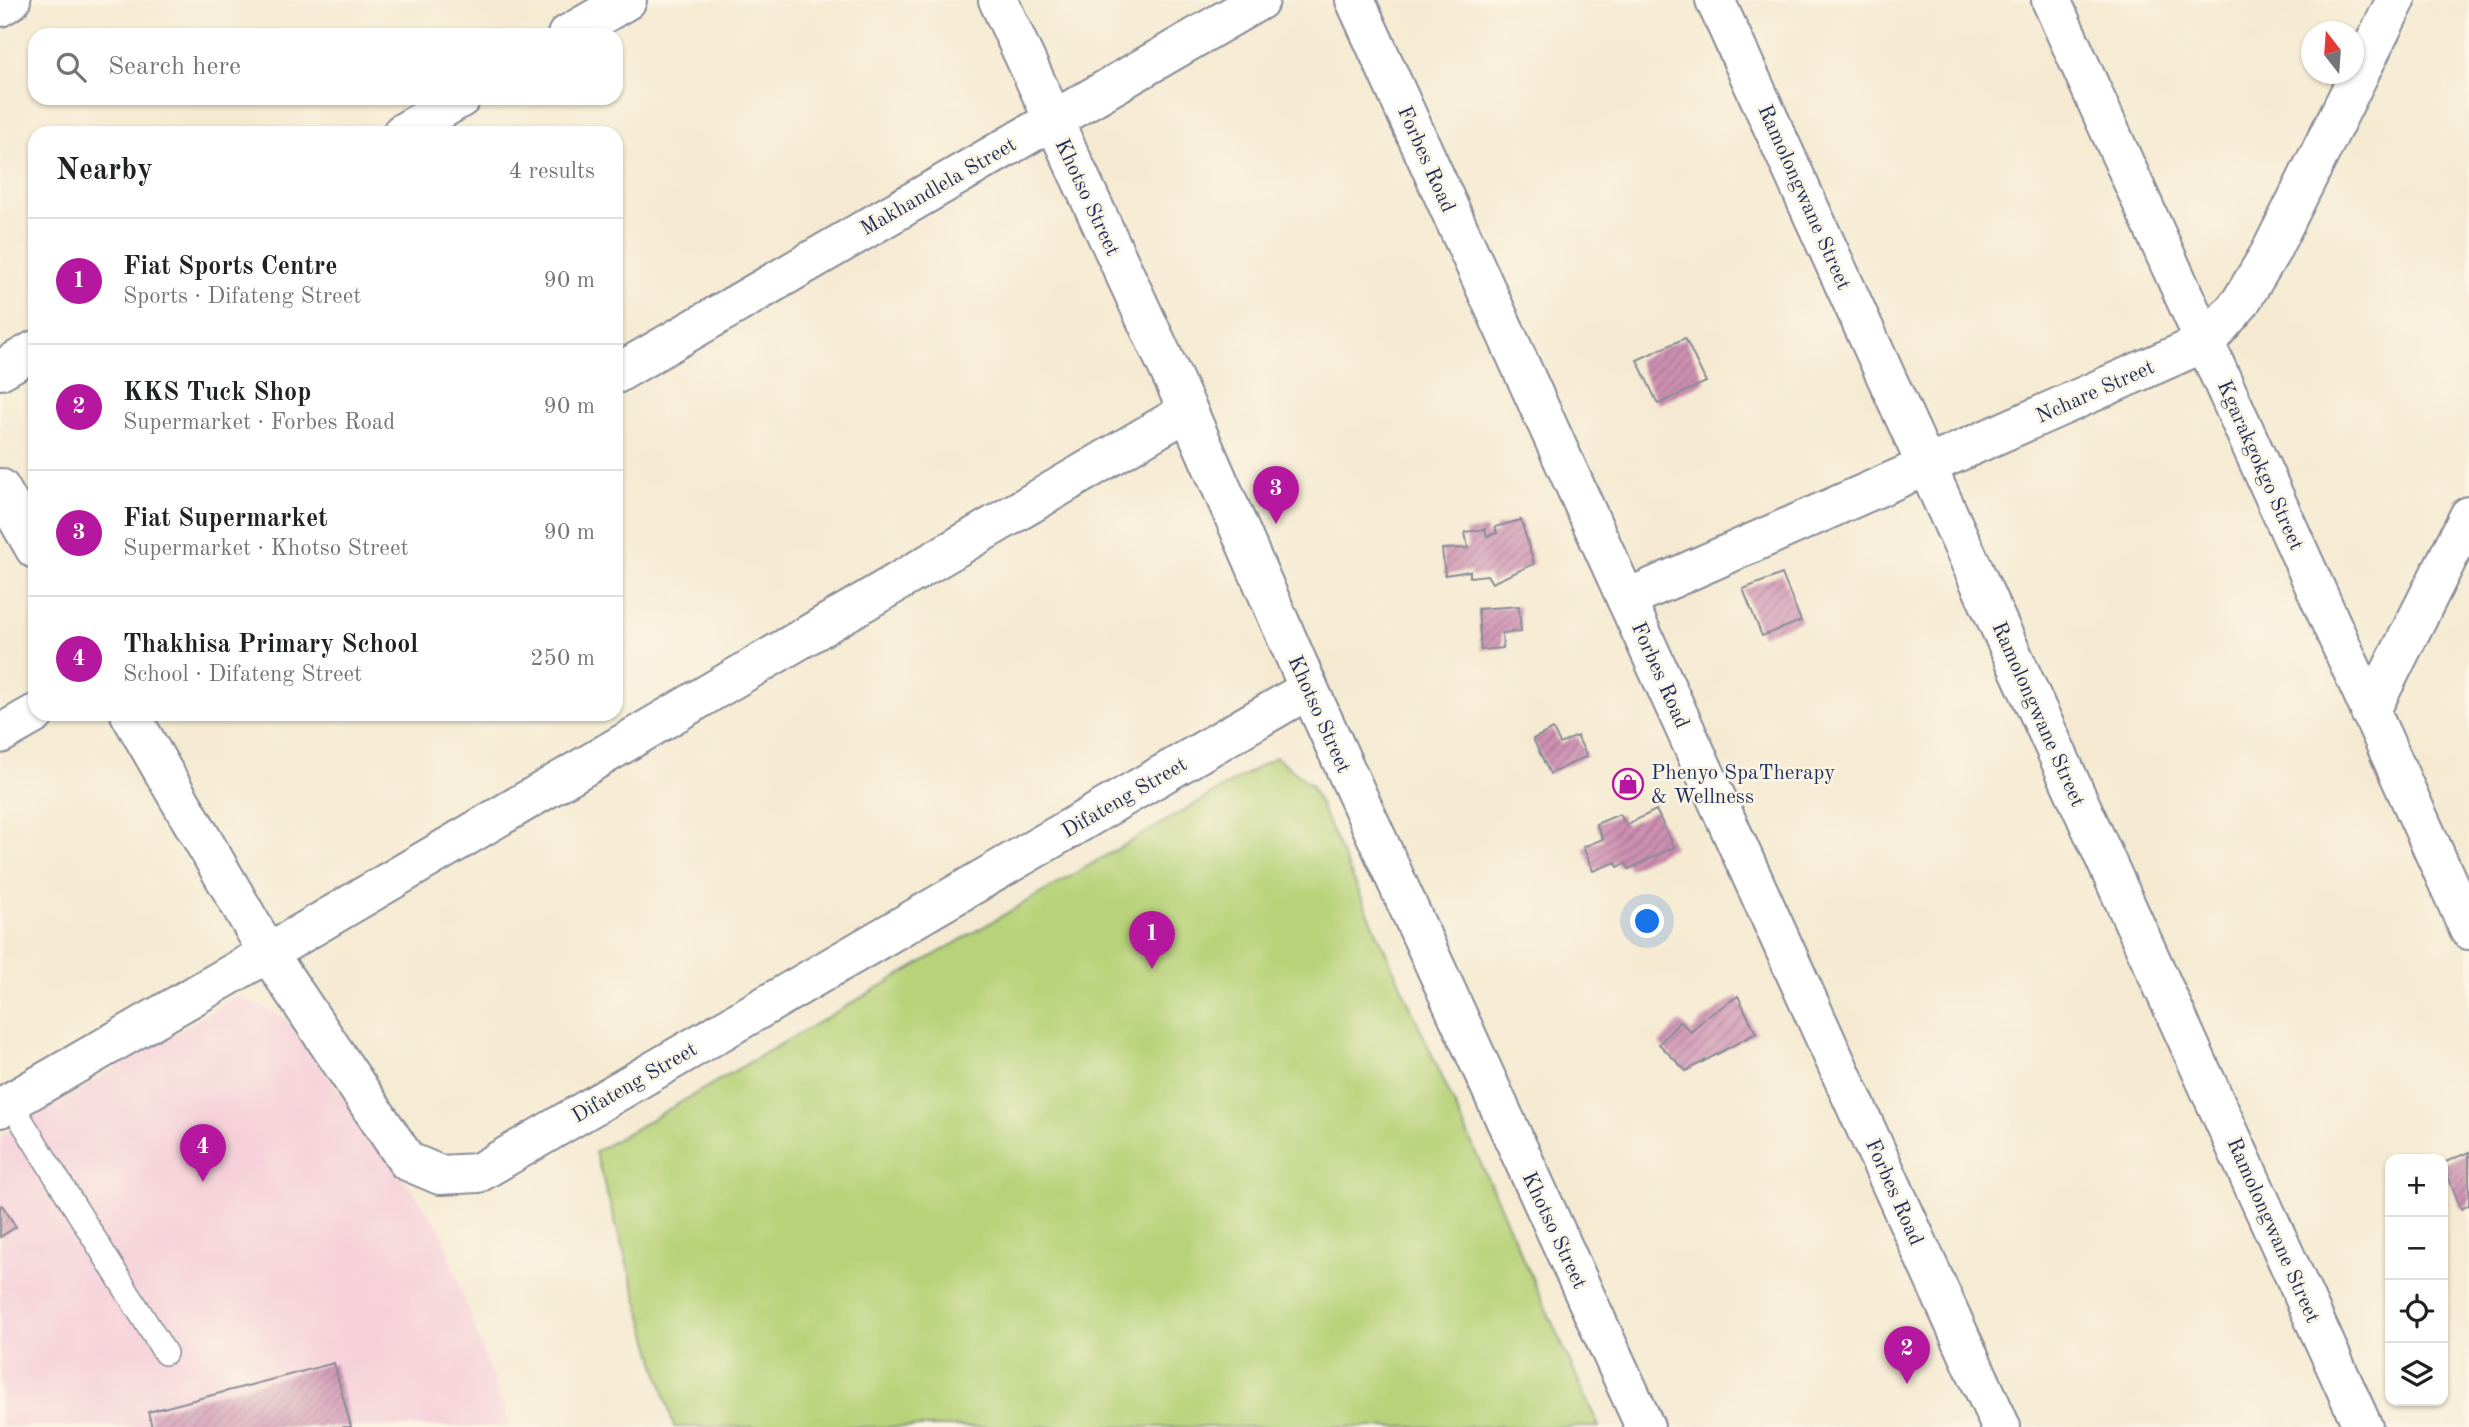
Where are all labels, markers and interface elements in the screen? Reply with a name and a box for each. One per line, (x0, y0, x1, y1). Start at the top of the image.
north arrow (2301, 21, 2364, 84)
search box (28, 28, 623, 105)
icon: search (52, 48, 90, 86)
text: Search here (108, 54, 241, 80)
street label: Ramolongwane Street (1753, 102, 1854, 293)
street label: Forbes Road (1393, 103, 1458, 216)
street label: Makhandlela Street (857, 134, 1020, 240)
street label: Khotso Street (1050, 136, 1123, 259)
text: Nearby (56, 156, 153, 186)
text: 4 results (509, 160, 595, 183)
text: Fiat Sports Centre (123, 254, 338, 280)
text: 1 (72, 269, 86, 292)
text: 90 m (544, 269, 595, 292)
text: Sports · Difateng Street (123, 285, 361, 308)
street label: Nchare Street (2033, 357, 2158, 428)
street label: Kgarakgokgo Street (2213, 378, 2307, 554)
text: KKS Tuck Shop (123, 380, 311, 406)
text: 2 (72, 395, 86, 418)
text: 90 m (544, 395, 595, 418)
text: Supermarket · Forbes Road (123, 411, 395, 434)
pin: 3 (1253, 466, 1299, 524)
text: Fiat Supermarket (123, 506, 328, 532)
text: 3 (72, 521, 86, 544)
text: 90 m (544, 521, 595, 544)
text: Supermarket · Khotso Street (123, 537, 409, 560)
street label: Forbes Road (1627, 619, 1692, 732)
street label: Ramolongwane Street (1987, 619, 2088, 810)
text: Thakhisa Primary School (123, 632, 418, 658)
text: 4 (72, 647, 86, 670)
text: 250 m (530, 647, 595, 670)
street label: Khotso Street (1283, 653, 1354, 776)
text: School · Difateng Street (123, 663, 362, 686)
street label: Difateng Street (1059, 754, 1191, 843)
place label: Phenyo SpaTherapy & Wellness (1651, 763, 1835, 808)
shop icon: Phenyo SpaTherapy & Wellness (1611, 767, 1645, 801)
your location (1630, 904, 1664, 938)
pin: 1 (1129, 911, 1175, 969)
street label: Difateng Street (569, 1039, 701, 1128)
pin: 4 (180, 1124, 226, 1182)
street label: Ramolongwane Street (2222, 1135, 2323, 1326)
street label: Forbes Road (1861, 1136, 1926, 1249)
map controls (2385, 1154, 2448, 1406)
button: + (2385, 1154, 2448, 1217)
street label: Khotso Street (1517, 1169, 1590, 1292)
button: − (2385, 1217, 2448, 1280)
button: locate (2385, 1280, 2448, 1343)
pin: 2 (1884, 1326, 1930, 1384)
button: layers (2385, 1343, 2448, 1406)

